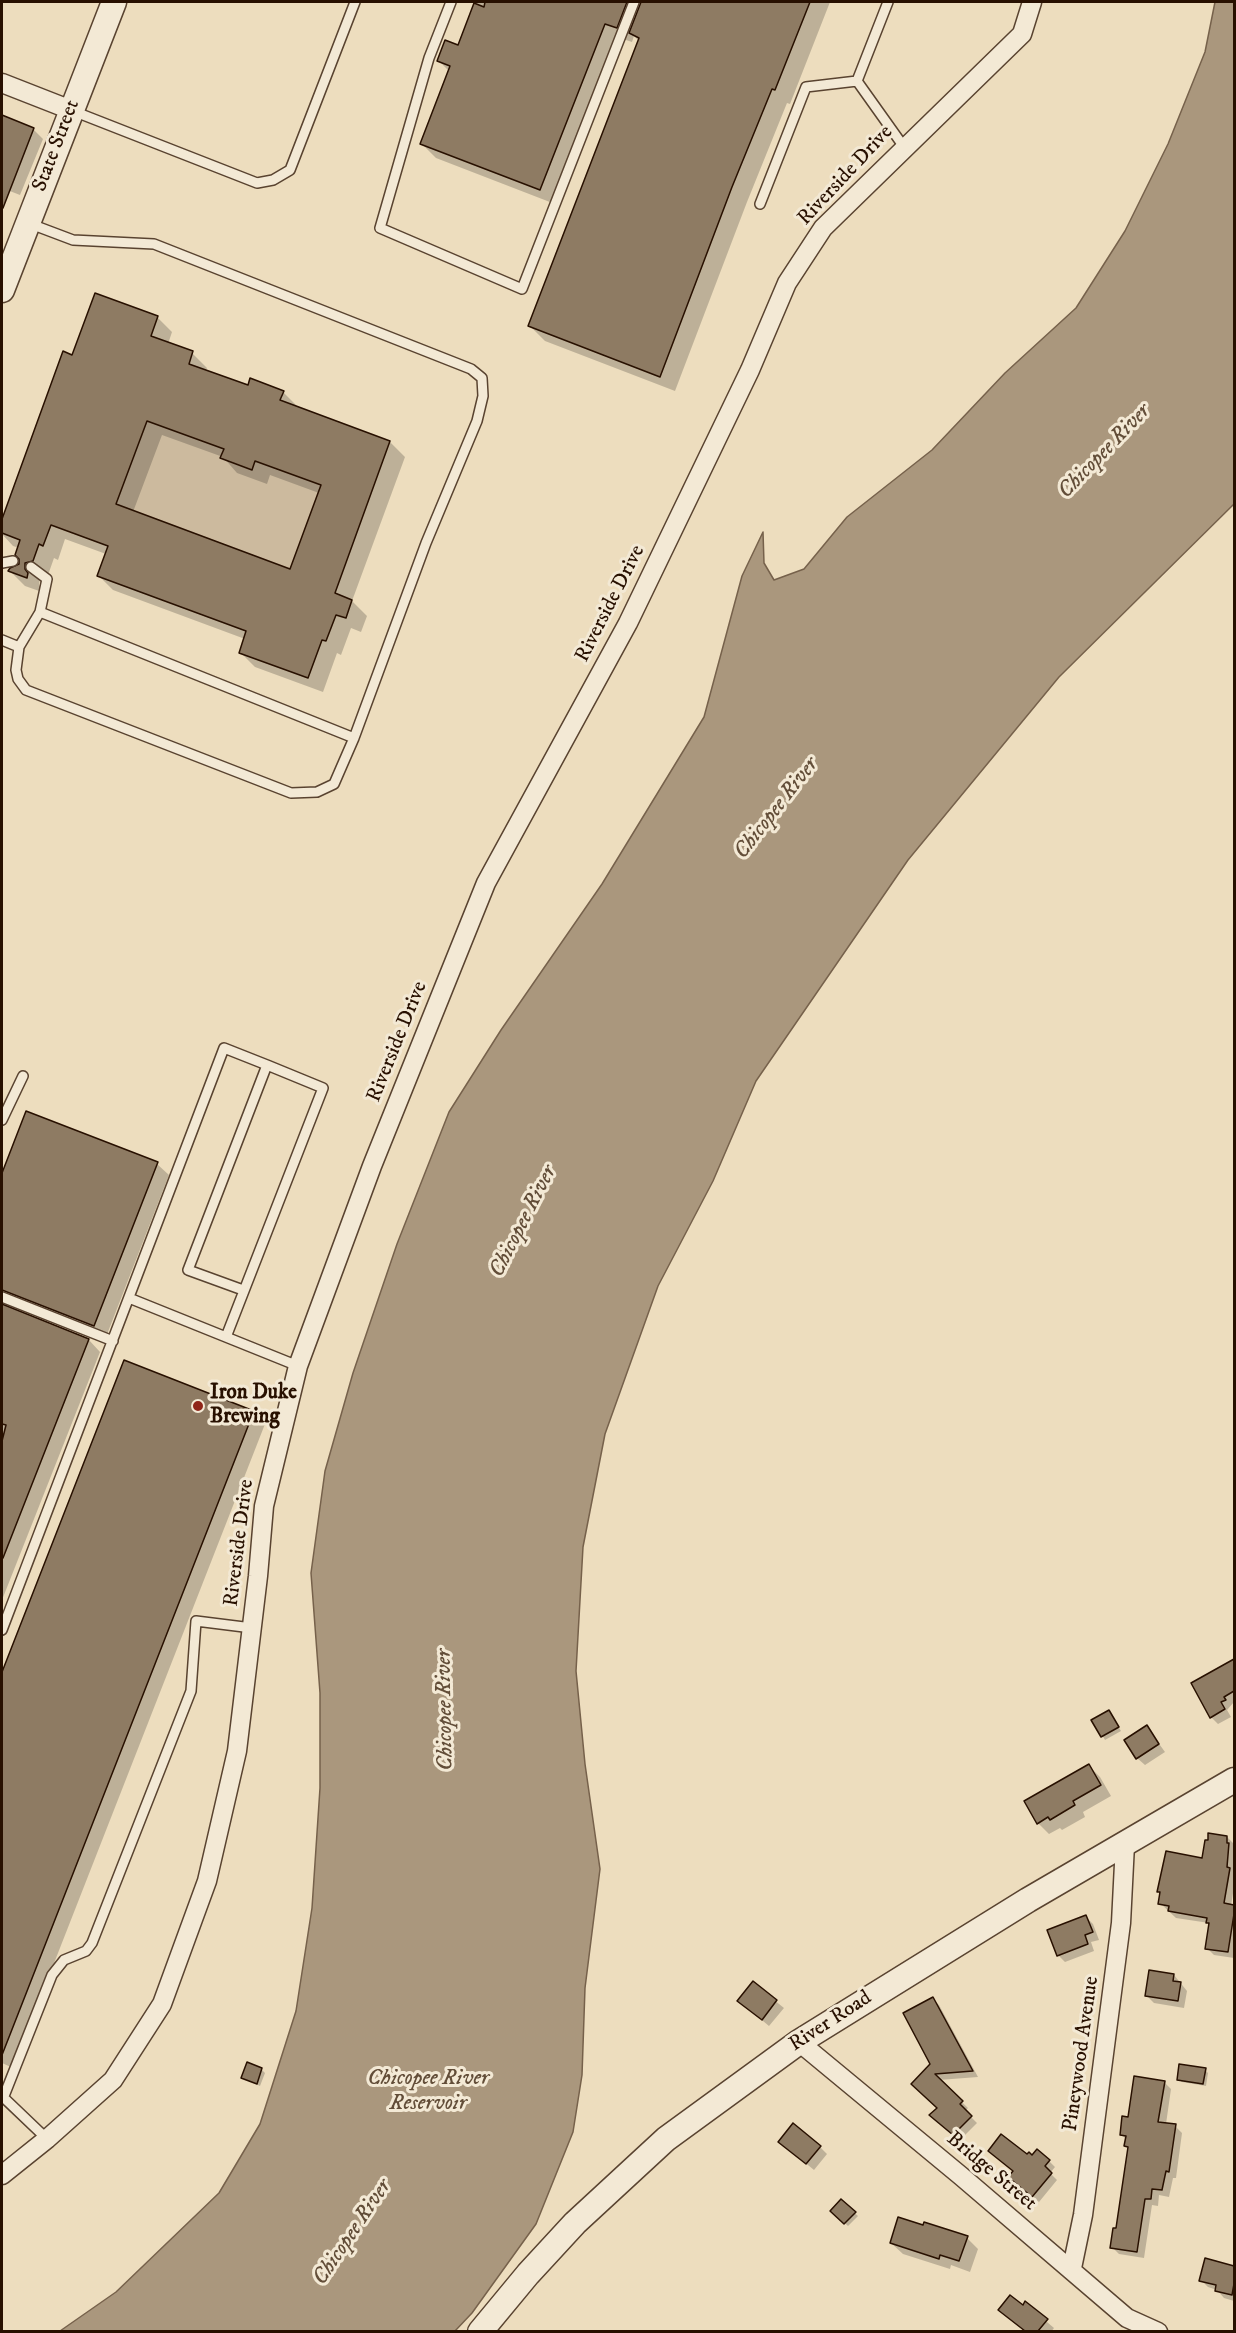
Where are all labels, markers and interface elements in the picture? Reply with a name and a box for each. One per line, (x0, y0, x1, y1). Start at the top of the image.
street label: State Street (28, 97, 86, 195)
street label: Riverside Drive (793, 121, 899, 231)
water label: Chicopee River (1053, 399, 1157, 505)
street label: Riverside Drive (571, 541, 651, 667)
water label: Chicopee River (729, 753, 825, 865)
street label: Riverside Drive (362, 978, 434, 1106)
water label: Chicopee River (485, 1162, 563, 1282)
place label: Iron Duke Brewing (210, 1381, 297, 1431)
marker: Iron Duke Brewing (191, 1399, 205, 1413)
street label: Riverside Drive (220, 1478, 260, 1608)
water label: Chicopee River (432, 1649, 460, 1771)
street label: Pineywood Avenue (1059, 1975, 1105, 2133)
street label: River Road (785, 1986, 877, 2058)
water label: Chicopee River Reservoir (367, 2066, 489, 2118)
street label: Bridge Street (941, 2127, 1041, 2217)
water label: Chicopee River (308, 2175, 398, 2291)

